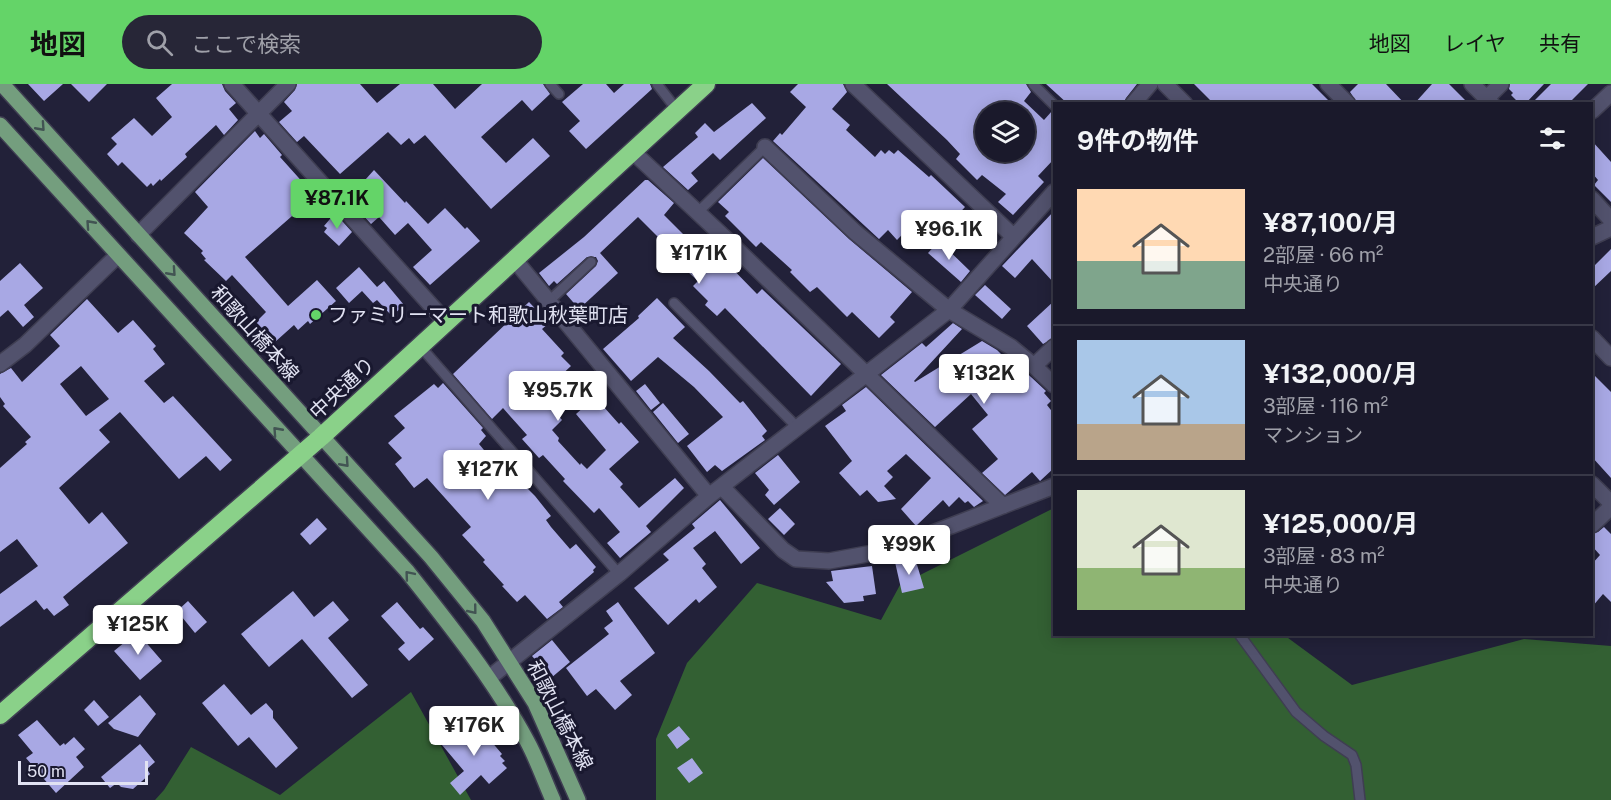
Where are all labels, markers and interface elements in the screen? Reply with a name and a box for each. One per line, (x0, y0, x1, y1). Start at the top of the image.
search box (122, 15, 542, 69)
icon: search (143, 26, 176, 59)
text: 地図 (30, 27, 86, 60)
text: ここで検索 (191, 31, 301, 57)
text: 地図 (1369, 31, 1411, 56)
text: レイヤ (1444, 31, 1506, 56)
text: 共有 (1539, 31, 1581, 56)
map controls (975, 102, 1035, 162)
button: layers (975, 102, 1035, 162)
one-way arrow (34, 121, 45, 131)
icon: filters (1536, 122, 1569, 155)
text: 9件の物件 (1077, 125, 1198, 156)
pin: ¥87.1K (288, 179, 386, 230)
text: ¥87.1K (305, 186, 369, 210)
text: ¥87,100/月 (1263, 207, 1398, 238)
pin: ¥96.1K (900, 210, 998, 261)
icon: home (1125, 213, 1197, 285)
text: ¥96.1K (915, 217, 983, 241)
one-way arrow (86, 220, 97, 231)
pin: ¥171K (657, 234, 741, 285)
text: ¥171K (670, 241, 728, 265)
text: 2部屋 · 66 m² (1263, 243, 1383, 267)
one-way arrow (165, 266, 176, 276)
text: 中央通り (1263, 272, 1343, 296)
street label: 和歌山橋本線 (206, 280, 304, 386)
place label: ファミリーマート和歌山秋葉町店 (328, 303, 628, 327)
marker: ファミリーマート和歌山秋葉町店 (309, 308, 323, 322)
street label: 中央通り (305, 352, 379, 424)
pin: ¥132K (942, 354, 1026, 405)
text: ¥132,000/月 (1263, 358, 1418, 389)
text: ¥132K (953, 361, 1015, 385)
icon: home (1125, 364, 1197, 436)
pin: ¥95.7K (509, 371, 607, 422)
text: ¥95.7K (523, 378, 593, 402)
text: 3部屋 · 116 m² (1263, 394, 1388, 418)
text: マンション (1263, 423, 1363, 447)
one-way arrow (273, 427, 284, 438)
pin: ¥127K (446, 450, 530, 501)
one-way arrow (338, 457, 349, 467)
text: ¥127K (457, 457, 519, 481)
text: ¥125,000/月 (1263, 508, 1419, 539)
icon: home (1125, 514, 1197, 586)
pin: ¥99K (873, 525, 945, 576)
text: ¥99K (882, 532, 936, 556)
text: 3部屋 · 83 m² (1263, 544, 1385, 568)
one-way arrow (406, 571, 417, 582)
text: 中央通り (1263, 573, 1343, 597)
one-way arrow (466, 603, 477, 614)
pin: ¥125K (96, 605, 180, 656)
text: ¥125K (107, 612, 169, 636)
street label: 和歌山橋本線 (522, 656, 598, 774)
pin: ¥176K (432, 706, 516, 757)
text: ¥176K (443, 713, 505, 737)
scale bar (18, 758, 148, 786)
text: 50 m (27, 762, 65, 781)

